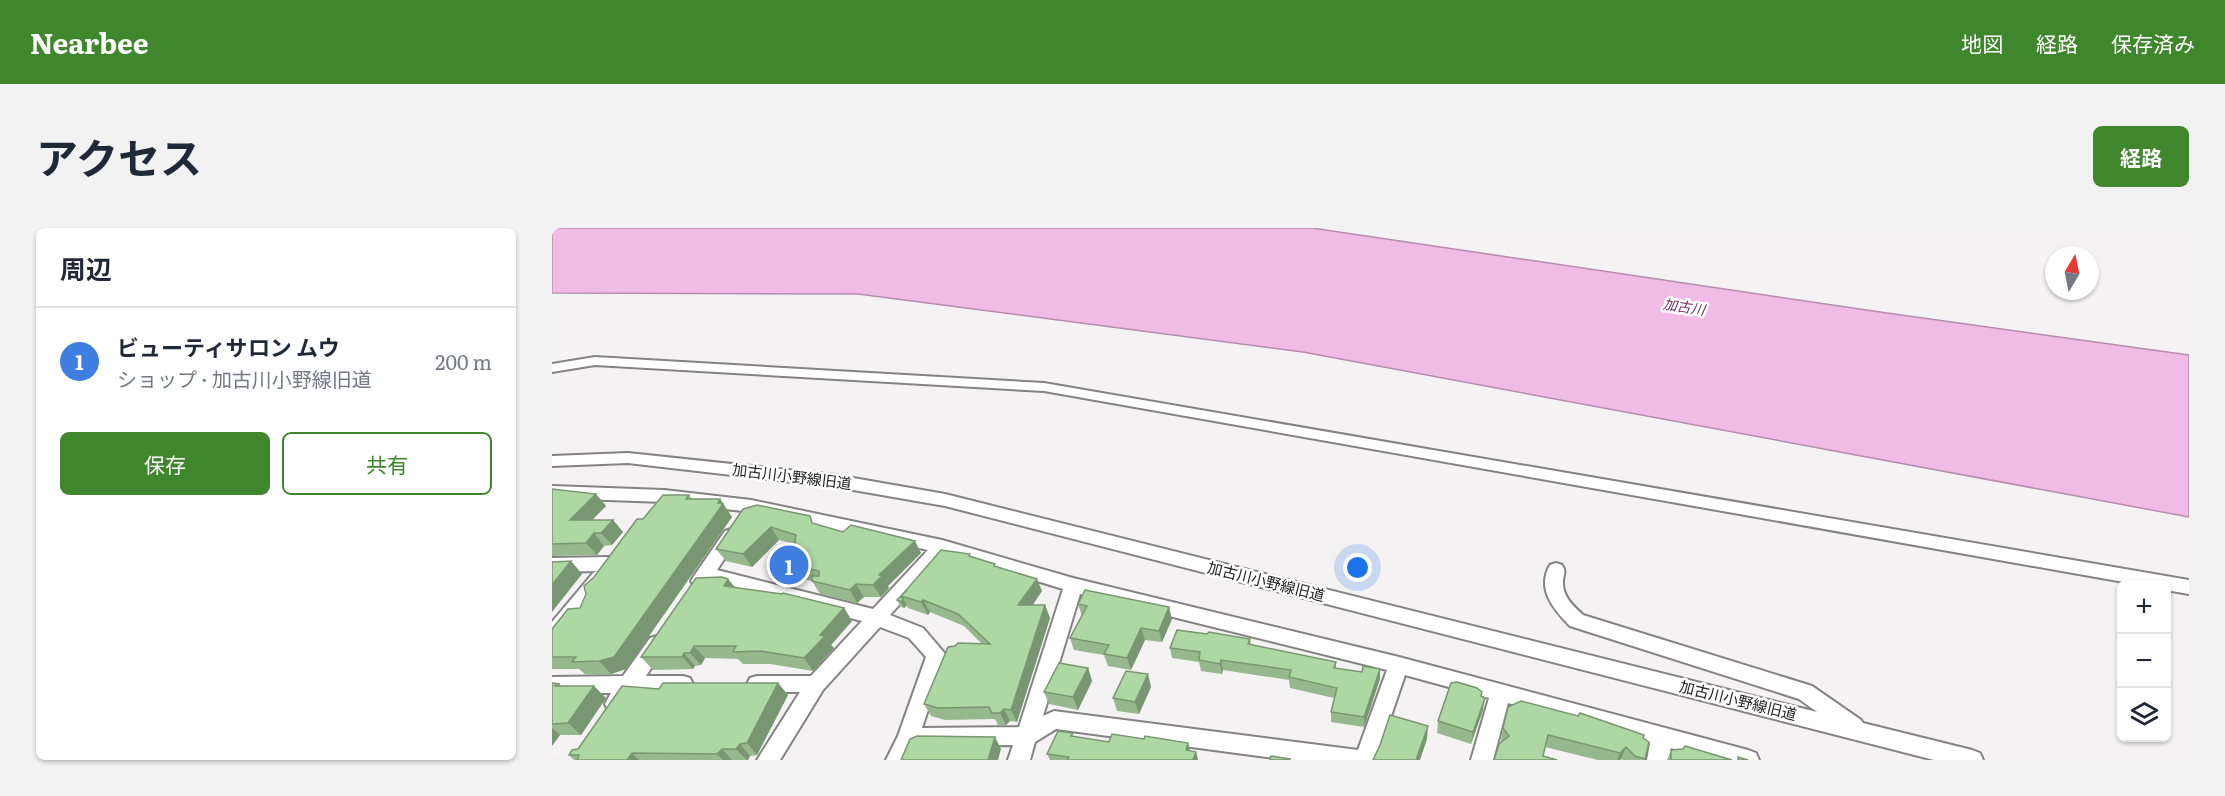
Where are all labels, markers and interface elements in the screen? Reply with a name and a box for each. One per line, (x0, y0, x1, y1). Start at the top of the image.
text: Nearbee (30, 21, 149, 63)
text: 地図 (1961, 27, 2003, 58)
text: 経路 (2036, 27, 2078, 58)
text: 保存済み (2111, 27, 2195, 58)
text: アクセス (36, 125, 202, 187)
button: 経路 (2093, 126, 2189, 187)
north arrow (2045, 246, 2099, 300)
text: 周辺 (60, 248, 112, 287)
water label: 加古川 (1662, 293, 1708, 319)
text: ビューティサロン ムウ (117, 330, 340, 363)
text: 1 (75, 346, 84, 376)
text: 200 m (435, 346, 492, 376)
text: ショップ · 加古川小野線旧道 (117, 363, 372, 393)
button: 保存 (60, 432, 270, 495)
button: 共有 (282, 432, 492, 495)
street label: 加古川小野線旧道 (731, 457, 853, 494)
pin: 1 (770, 542, 808, 588)
your location (1343, 553, 1372, 582)
street label: 加古川小野線旧道 (1205, 555, 1327, 606)
map controls (2117, 580, 2171, 742)
button: + (2117, 580, 2171, 634)
button: − (2117, 634, 2171, 688)
street label: 加古川小野線旧道 (1677, 674, 1799, 725)
button: layers (2117, 688, 2171, 742)

